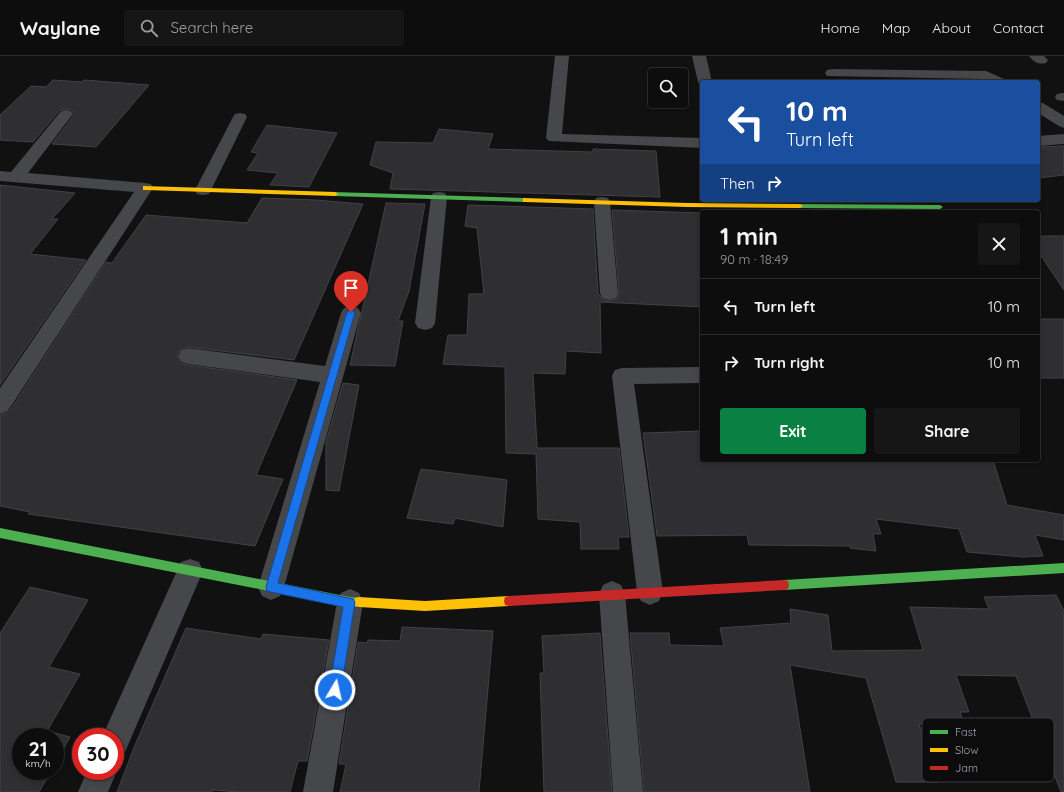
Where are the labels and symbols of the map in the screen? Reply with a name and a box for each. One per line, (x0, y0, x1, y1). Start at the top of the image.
pin (334, 271, 368, 312)
position arrow (314, 669, 356, 711)
legend (922, 718, 1054, 782)
text: Fast (955, 725, 977, 739)
speed limit sign: 30 (72, 728, 124, 780)
text: Slow (955, 743, 979, 757)
text: Jam (955, 761, 978, 775)

